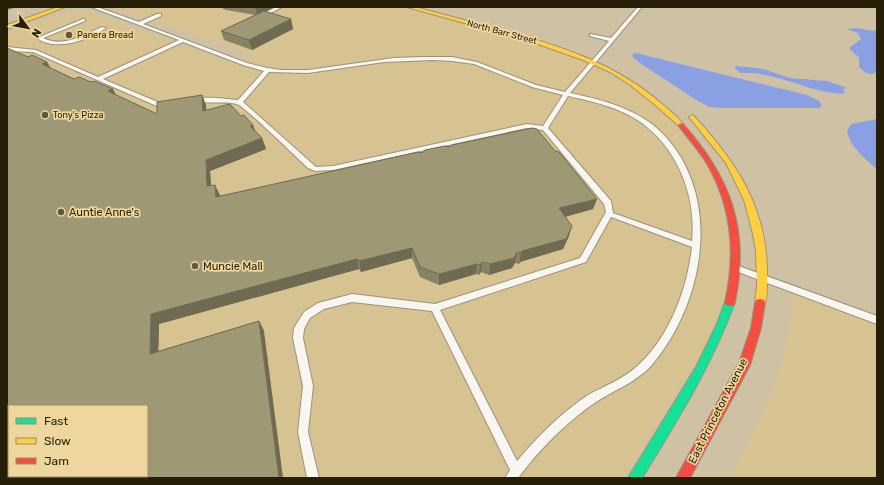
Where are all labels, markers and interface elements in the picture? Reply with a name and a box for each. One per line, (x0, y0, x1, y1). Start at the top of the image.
north arrow (8, 8, 48, 48)
street label: North Barr Street (466, 18, 538, 46)
text: N (28, 26, 44, 40)
marker: Panera Bread (64, 30, 74, 40)
place label: Panera Bread (77, 30, 133, 40)
marker: Tony's Pizza (40, 110, 50, 120)
place label: Tony's Pizza (53, 110, 103, 120)
place label: Auntie Anne's (69, 206, 140, 219)
marker: Auntie Anne's (56, 207, 66, 217)
place label: Muncie Mall (203, 260, 263, 273)
marker: Muncie Mall (190, 261, 200, 271)
street label: East Princeton Avenue (686, 356, 750, 466)
legend (8, 405, 148, 477)
text: Fast (44, 414, 68, 428)
text: Slow (44, 434, 71, 448)
text: Jam (44, 454, 69, 468)

